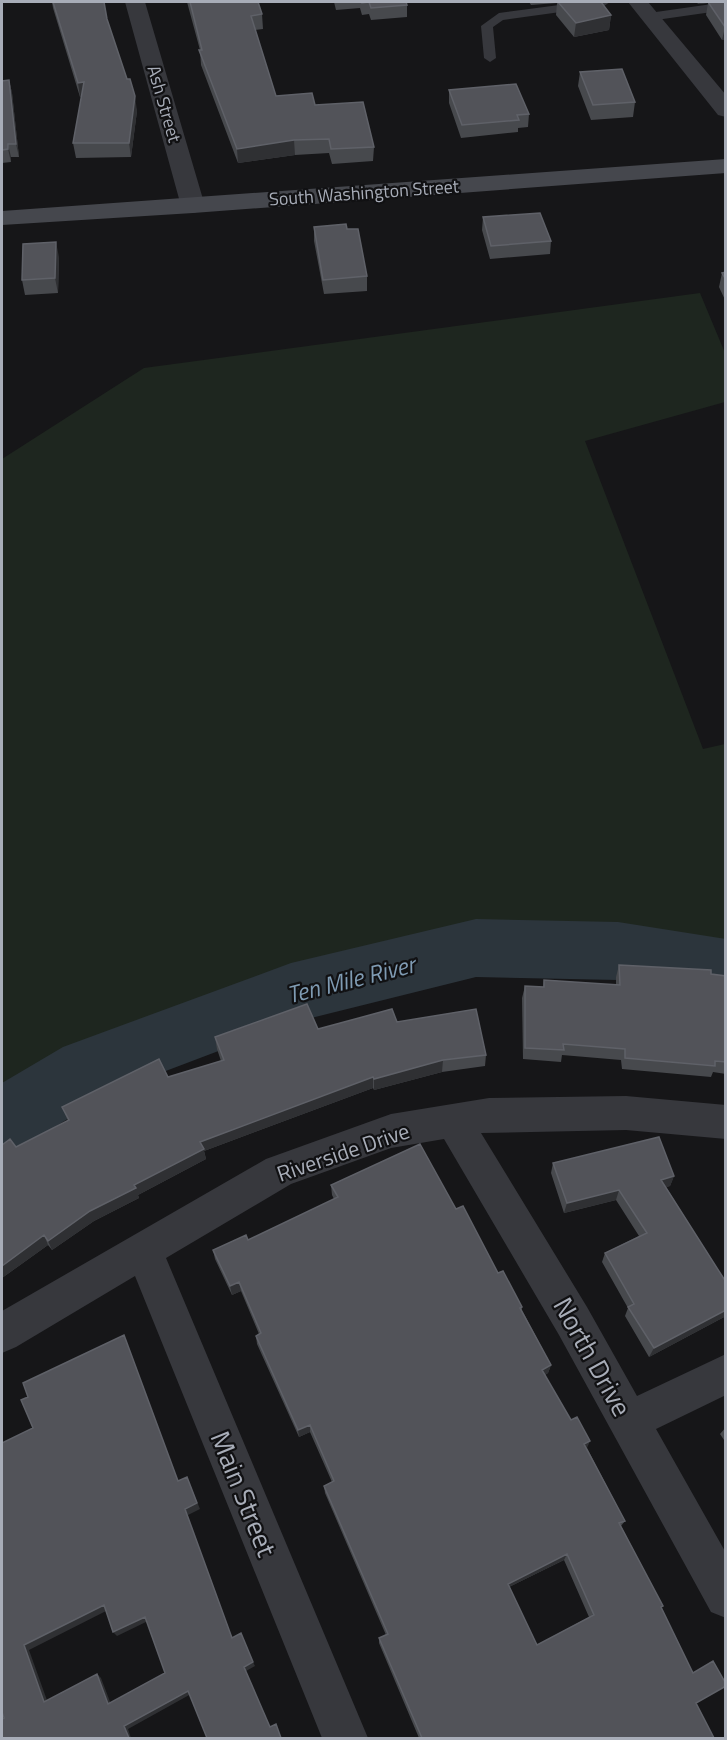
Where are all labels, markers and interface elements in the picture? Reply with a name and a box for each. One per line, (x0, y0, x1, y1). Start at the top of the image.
street label: Ash Street (141, 62, 189, 146)
street label: South Washington Street (268, 172, 460, 213)
water label: Ten Mile River (283, 945, 422, 1012)
street label: Riverside Drive (272, 1113, 414, 1191)
street label: North Drive (544, 1289, 643, 1423)
street label: Main Street (201, 1424, 288, 1563)

